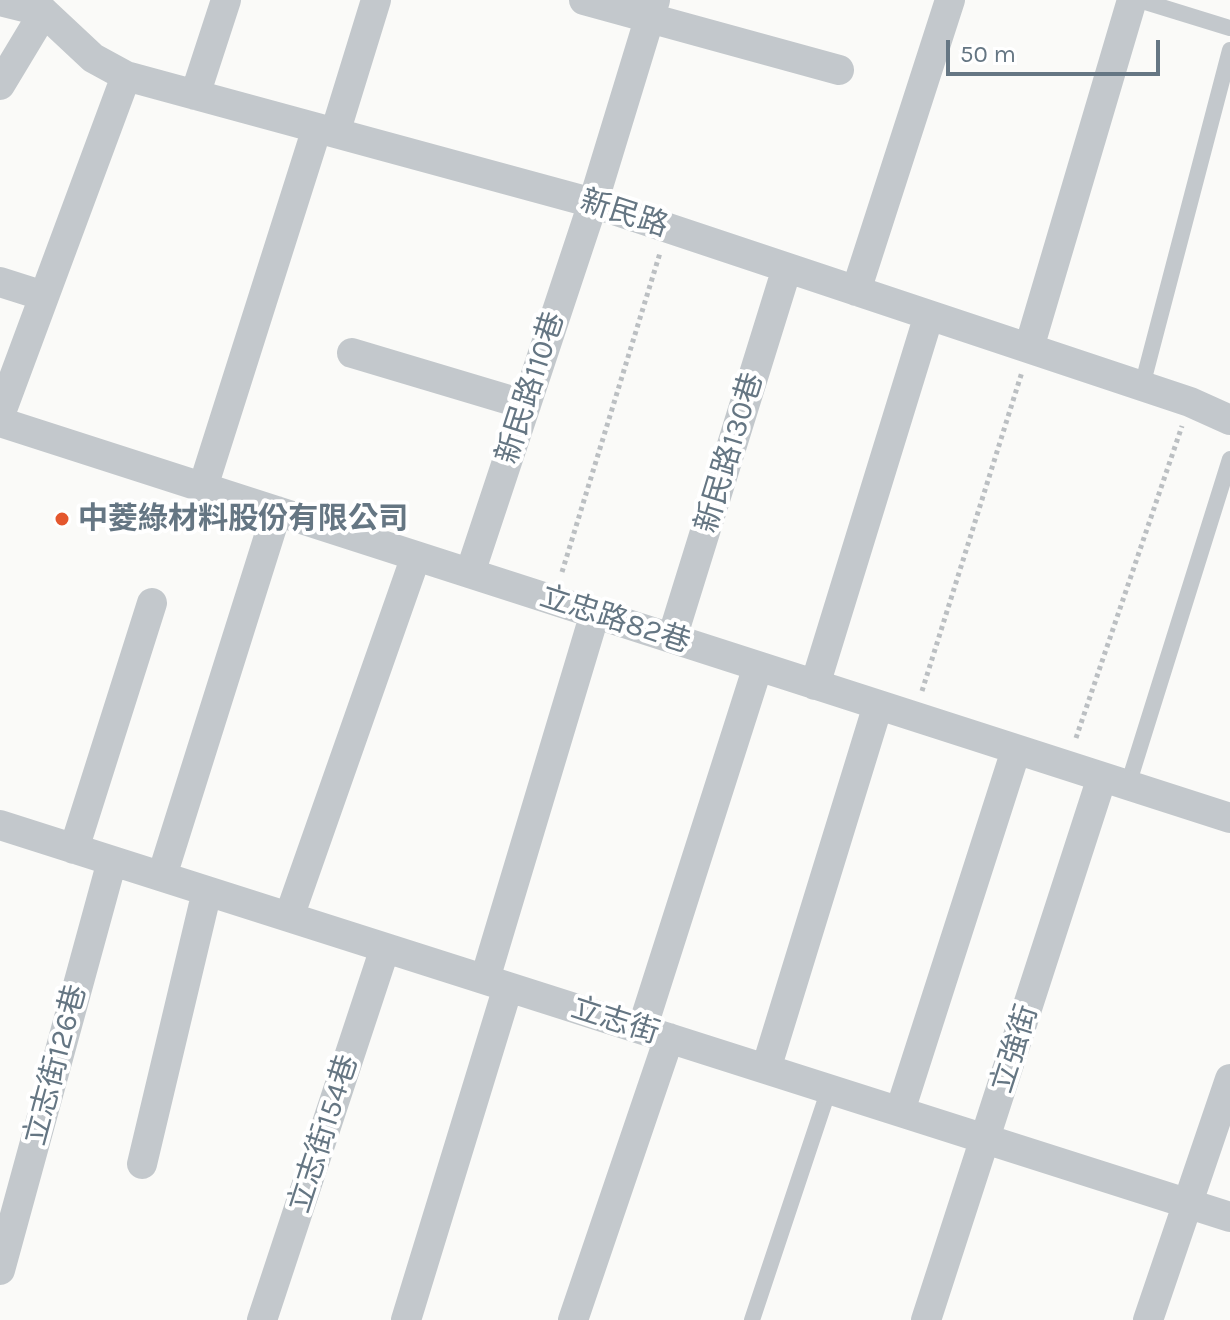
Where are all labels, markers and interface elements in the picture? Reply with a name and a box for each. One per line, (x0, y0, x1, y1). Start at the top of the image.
scale bar (950, 24, 1164, 74)
text: 50 m (960, 40, 1016, 68)
street label: 新民路 (576, 183, 672, 245)
street label: 新民路110巷 (490, 307, 572, 469)
street label: 新民路130巷 (689, 369, 771, 537)
place label: 中菱綠材料股份有限公司 (78, 501, 408, 537)
marker: 中菱綠材料股份有限公司 (53, 510, 71, 528)
street label: 立忠路82巷 (535, 579, 695, 661)
street label: 立志街126巷 (17, 981, 95, 1149)
street label: 立志街 (567, 990, 663, 1052)
street label: 立強街 (984, 1001, 1046, 1097)
street label: 立志街154巷 (282, 1051, 366, 1217)

